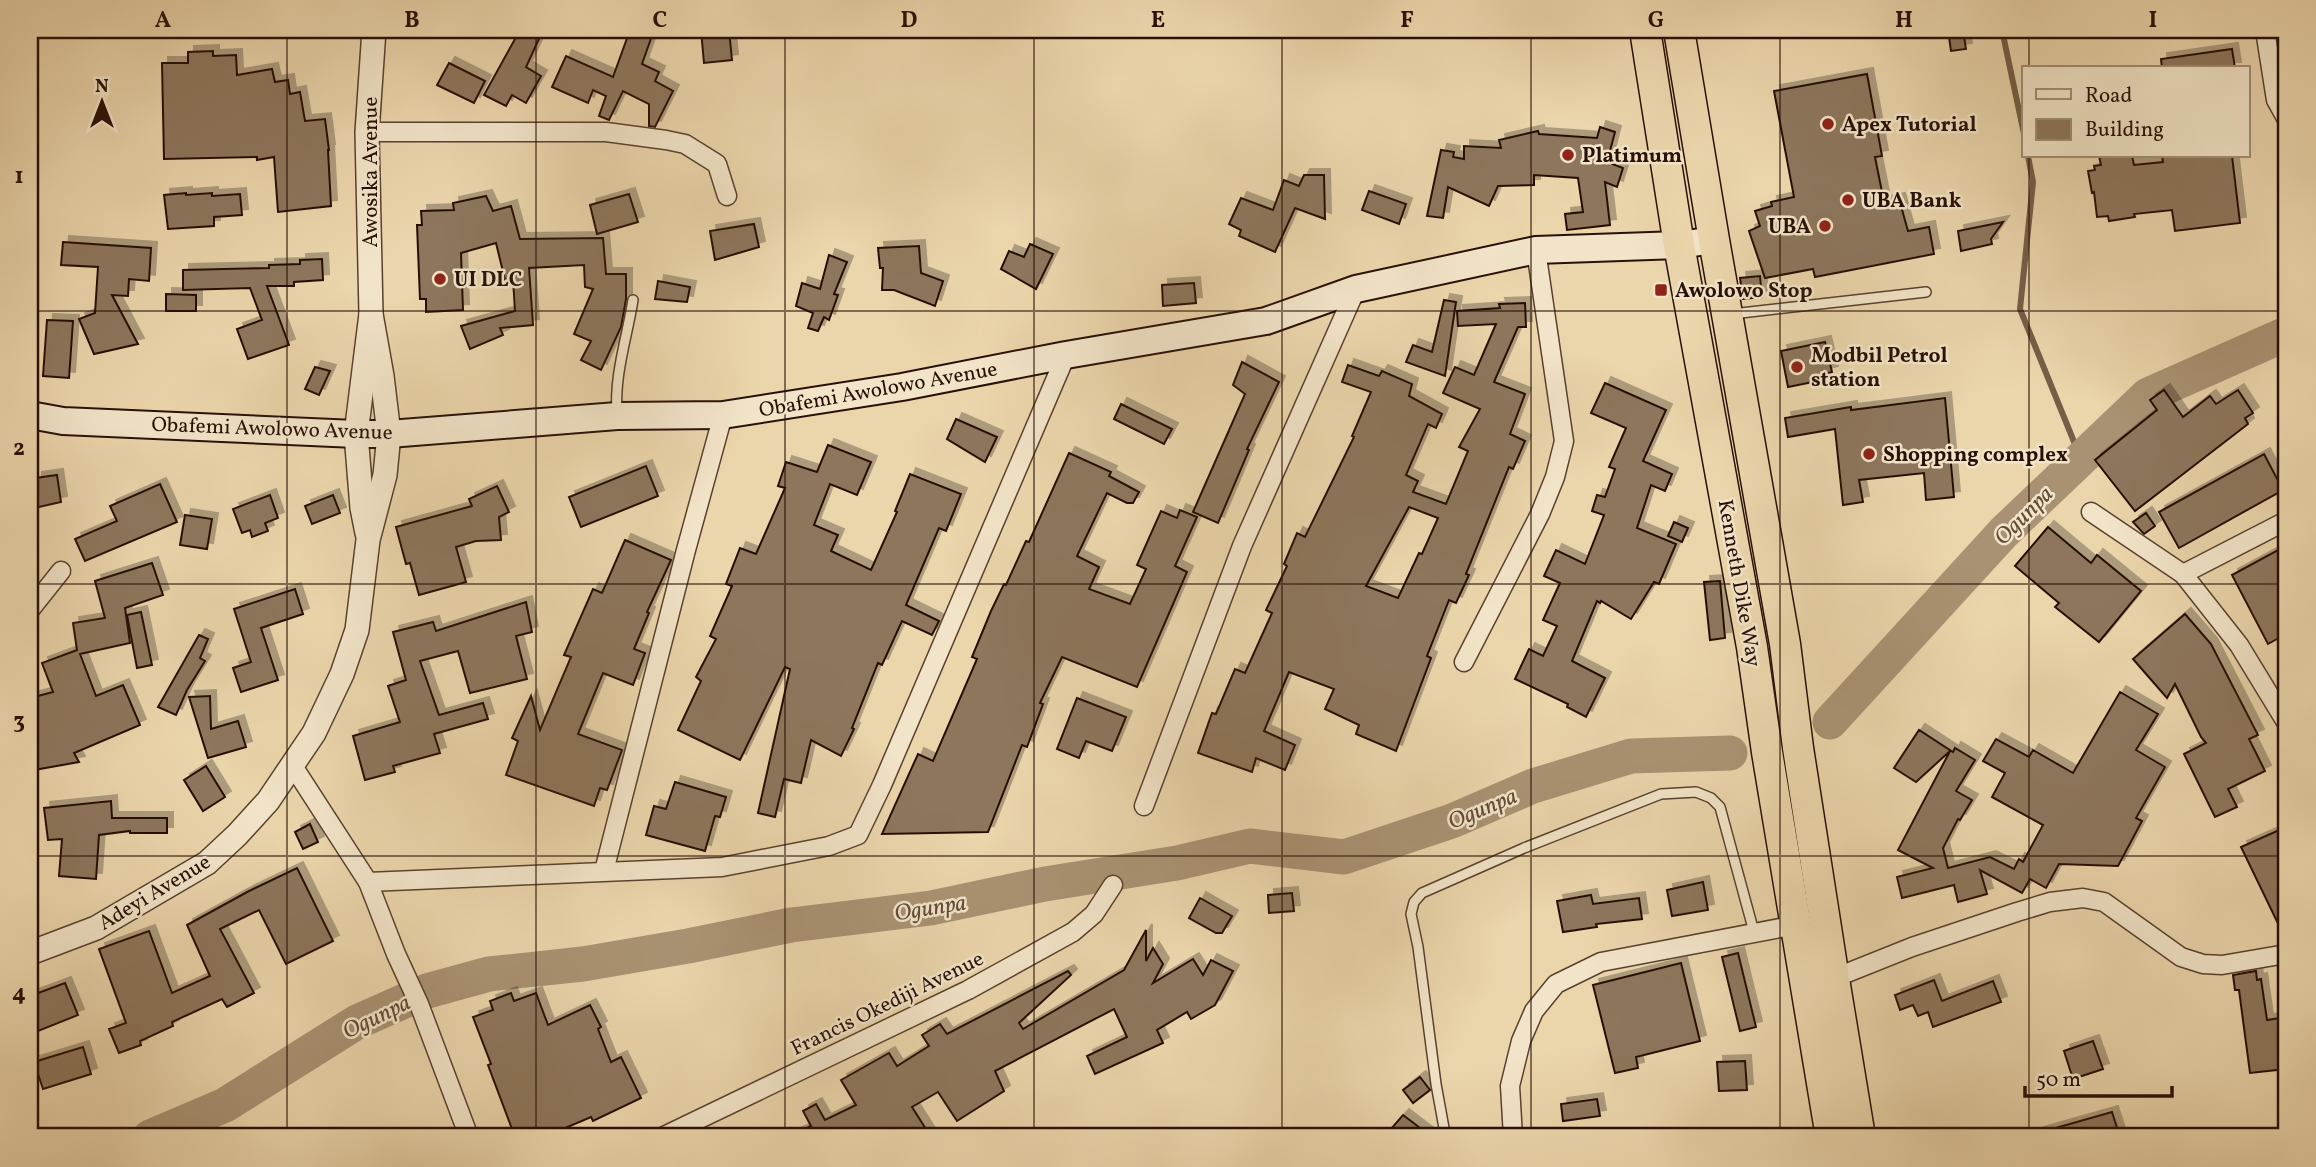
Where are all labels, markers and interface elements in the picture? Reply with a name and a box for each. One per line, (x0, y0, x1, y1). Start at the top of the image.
text: A (155, 5, 171, 37)
text: B (404, 5, 420, 37)
text: C (653, 5, 667, 37)
text: D (901, 5, 918, 37)
text: E (1151, 5, 1165, 37)
text: F (1400, 5, 1414, 37)
text: G (1648, 5, 1664, 37)
text: H (1895, 5, 1913, 37)
text: I (2149, 5, 2157, 37)
north arrow (66, 66, 136, 136)
legend (2022, 66, 2250, 158)
text: N (95, 74, 109, 100)
text: Road (2085, 82, 2132, 111)
street label: Awosika Avenue (357, 97, 386, 247)
place label: Apex Tutorial (1842, 111, 1977, 140)
marker: Apex Tutorial (1820, 116, 1836, 132)
text: Building (2085, 116, 2164, 145)
place label: Platimum (1582, 142, 1682, 171)
marker: Platimum (1560, 147, 1576, 163)
text: 1 (14, 161, 24, 193)
place label: UBA Bank (1862, 187, 1962, 216)
marker: UBA Bank (1840, 192, 1856, 208)
place label: UBA (1768, 213, 1811, 242)
marker: UBA (1817, 218, 1833, 234)
place label: UI DLC (454, 266, 522, 295)
marker: UI DLC (432, 271, 448, 287)
place label: Awolowo Stop (1675, 277, 1812, 306)
marker: Awolowo Stop (1653, 282, 1669, 298)
place label: Modbil Petrol station (1811, 342, 1948, 395)
street label: Obafemi Awolowo Avenue (757, 355, 1000, 426)
marker: Modbil Petrol station (1789, 359, 1805, 375)
street label: Obafemi Awolowo Avenue (151, 411, 393, 448)
text: 2 (13, 433, 25, 465)
place label: Shopping complex (1883, 441, 2068, 470)
marker: Shopping complex (1861, 446, 1877, 462)
water label: Ogunpa (1987, 479, 2061, 553)
street label: Kenneth Dike Way (1710, 497, 1768, 670)
text: 3 (13, 706, 25, 738)
water label: Ogunpa (1443, 781, 1522, 839)
street label: Adeyi Avenue (93, 848, 217, 938)
water label: Ogunpa (892, 887, 969, 930)
street label: Francis Okediji Avenue (786, 945, 989, 1064)
text: 4 (12, 978, 26, 1010)
water label: Ogunpa (337, 987, 417, 1048)
scale bar (2025, 1055, 2172, 1099)
text: 50 m (2036, 1066, 2081, 1095)

